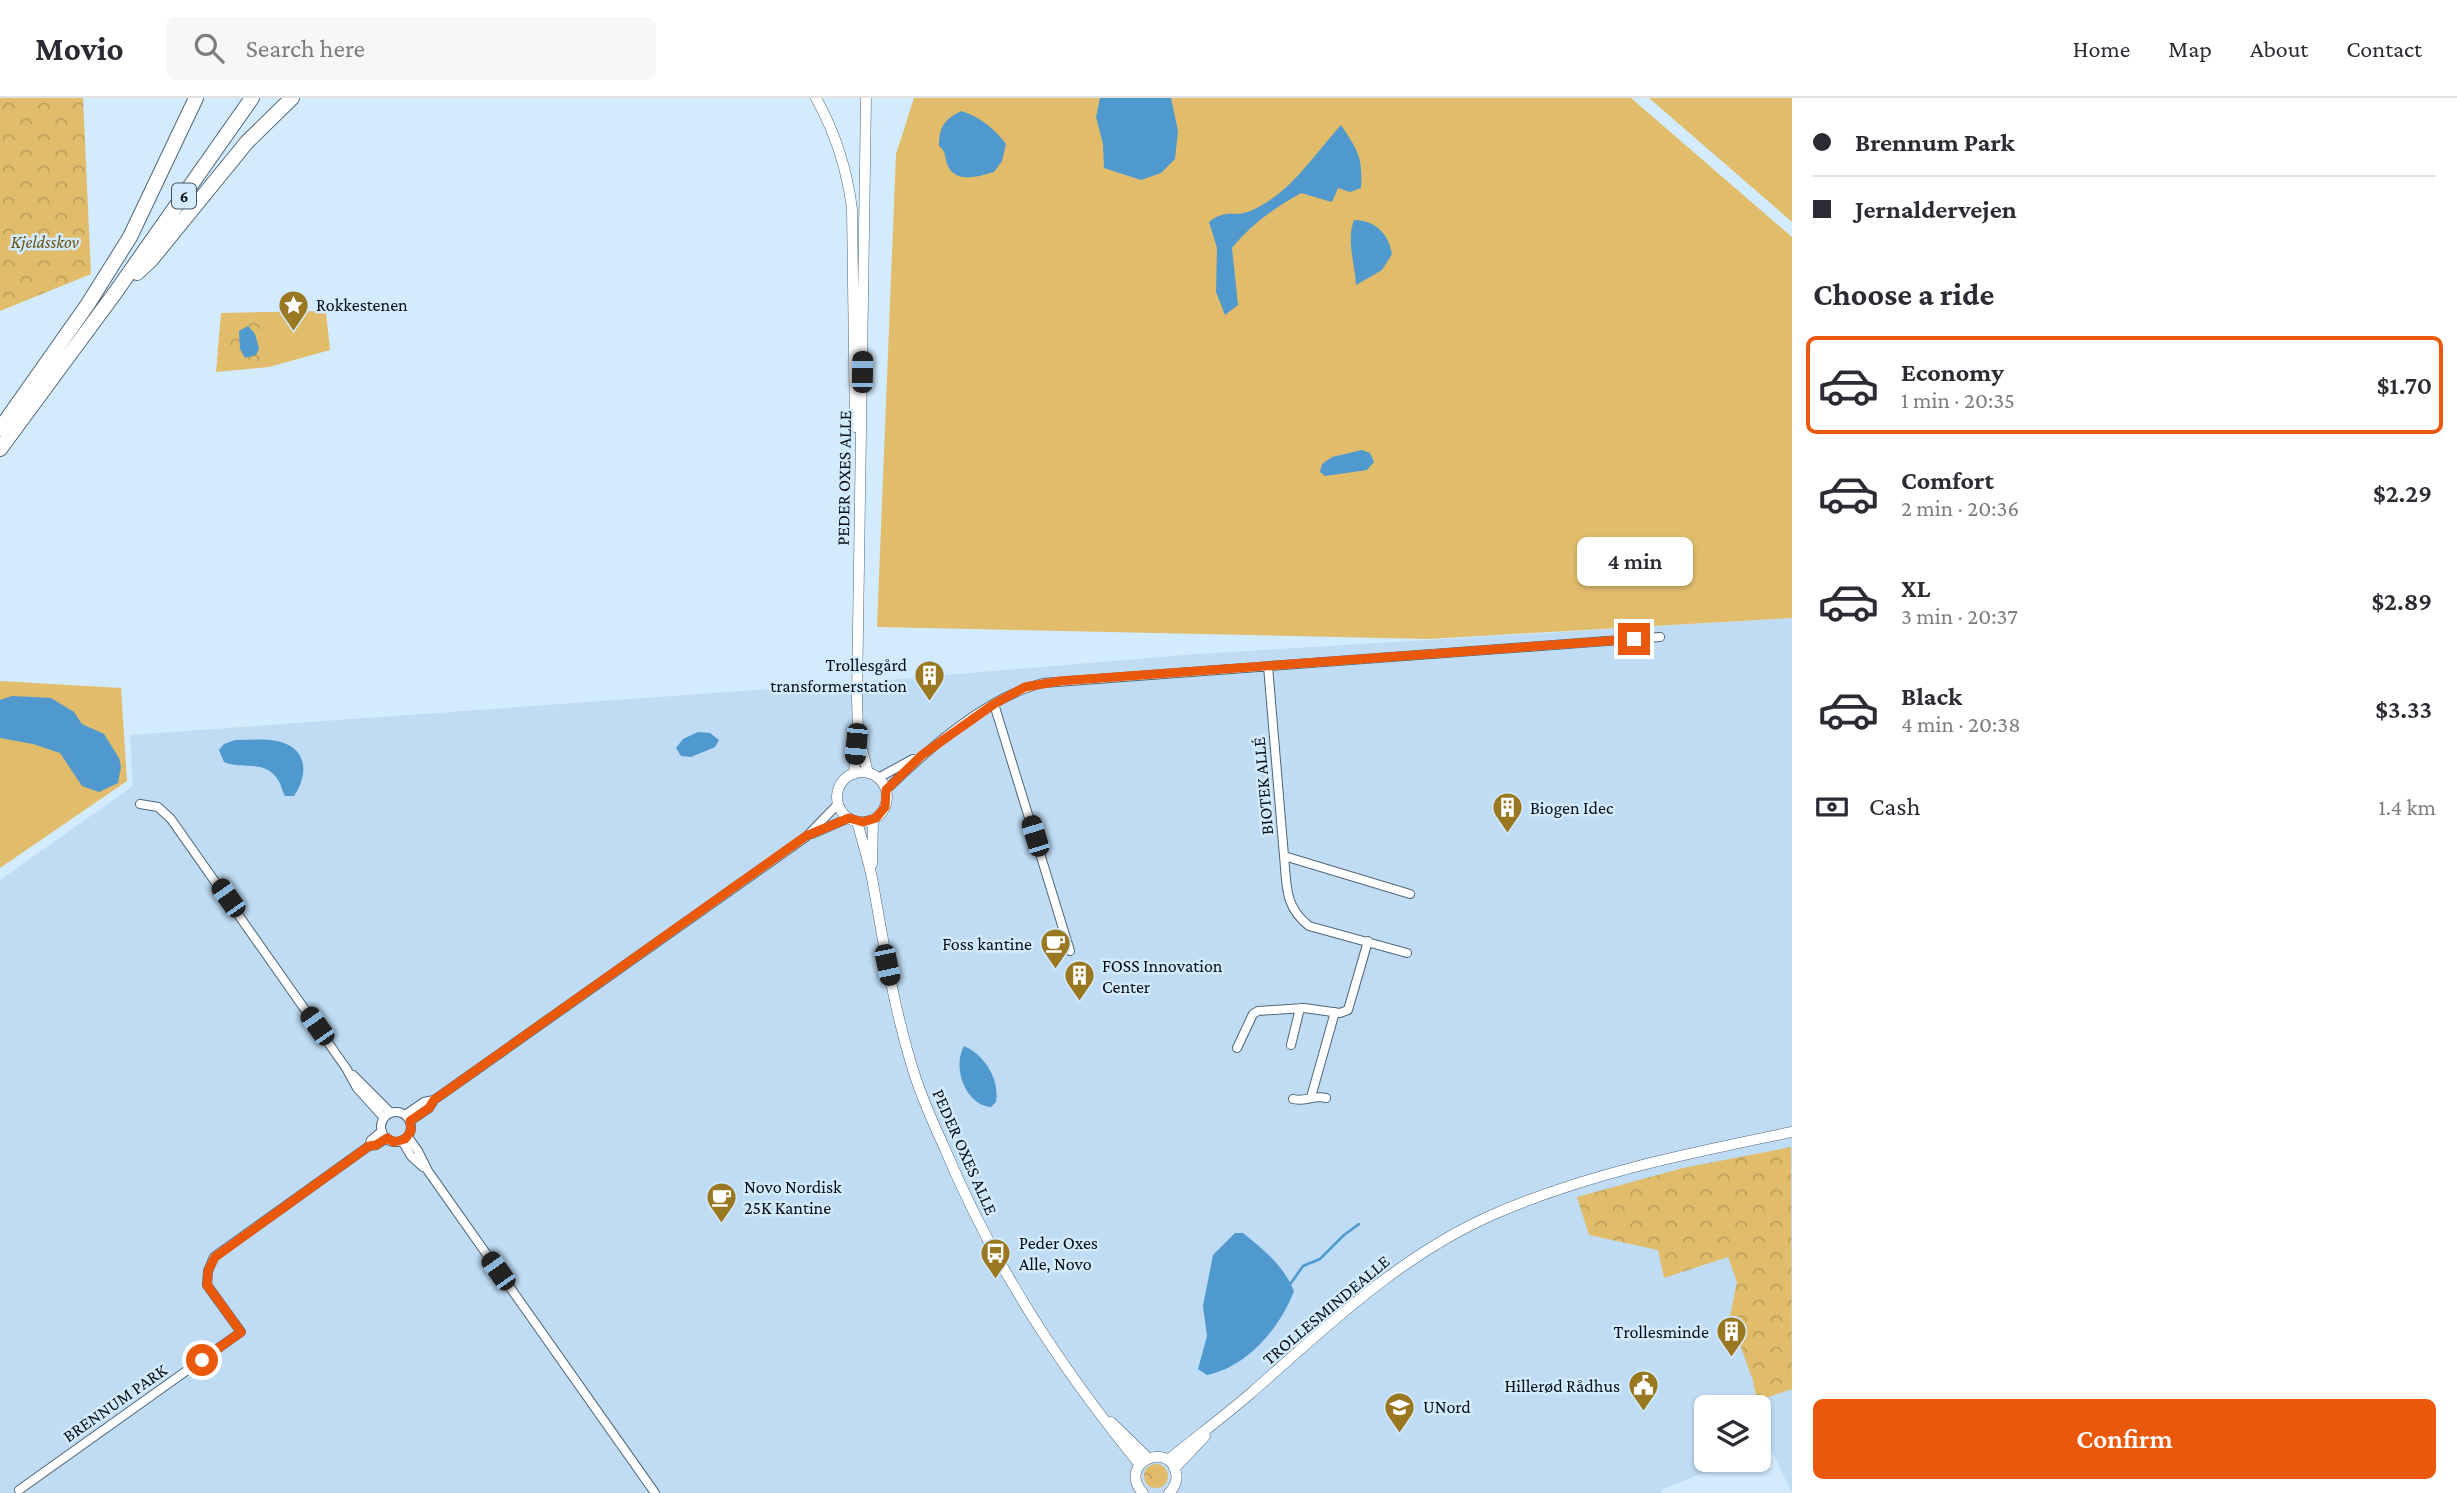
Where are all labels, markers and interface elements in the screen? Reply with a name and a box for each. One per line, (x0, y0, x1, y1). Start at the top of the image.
search box (166, 17, 656, 80)
icon: search (190, 29, 228, 67)
text: Movio (35, 30, 124, 67)
text: Search here (246, 34, 365, 63)
text: Home (2073, 35, 2130, 62)
text: Map (2168, 35, 2212, 62)
text: About (2250, 35, 2308, 62)
text: Contact (2346, 35, 2422, 62)
text: Brennum Park (1855, 128, 2015, 157)
road number: 6 (172, 184, 196, 208)
text: Jernaldervejen (1855, 195, 2017, 224)
park label: Kjeldsskov (11, 232, 80, 253)
text: Choose a ride (1813, 276, 1994, 312)
place icon: Rokkestenen (276, 288, 310, 332)
place label: Rokkestenen (316, 295, 408, 315)
car (852, 351, 873, 393)
icon: car (1817, 354, 1880, 417)
text: Economy (1901, 358, 2004, 387)
text: $1.70 (2377, 371, 2432, 400)
text: 1 min · 20:35 (1901, 387, 2015, 413)
street label: PEDER OXES ALLE (833, 410, 855, 546)
icon: car (1817, 462, 1880, 525)
text: Comfort (1901, 466, 1994, 495)
text: $2.29 (2373, 479, 2432, 508)
text: 2 min · 20:36 (1901, 495, 2019, 521)
callout: 4 min (1576, 538, 1692, 587)
text: 4 min (1608, 548, 1662, 574)
icon: car (1817, 570, 1880, 633)
text: XL (1901, 574, 1930, 603)
text: $2.89 (2371, 587, 2432, 616)
text: 3 min · 20:37 (1901, 603, 2018, 629)
route end (1618, 623, 1650, 655)
place label: Trollesgård transformerstation (770, 655, 908, 696)
building icon: Trollesgård transformerstation (913, 658, 947, 702)
icon: car (1817, 678, 1880, 741)
text: Black (1901, 682, 1962, 711)
text: $3.33 (2375, 695, 2432, 724)
text: 4 min · 20:38 (1901, 711, 2021, 737)
car (844, 722, 869, 766)
street label: BIOTEK ALLÉ (1249, 736, 1277, 836)
icon: cash (1813, 788, 1851, 826)
building icon: Biogen Idec (1490, 791, 1524, 835)
text: Cash (1869, 792, 1920, 821)
text: 1.4 km (2378, 794, 2436, 820)
place label: Biogen Idec (1530, 798, 1614, 818)
car (1019, 813, 1052, 859)
car (208, 875, 249, 921)
cafe icon: Foss kantine (1038, 927, 1072, 971)
place label: Foss kantine (942, 934, 1032, 954)
car (873, 942, 902, 988)
place label: FOSS Innovation Center (1102, 956, 1223, 997)
building icon: FOSS Innovation Center (1062, 959, 1096, 1003)
car (297, 1003, 338, 1049)
street label: PEDER OXES ALLE (928, 1086, 1002, 1218)
place label: Novo Nordisk 25K Kantine (744, 1177, 842, 1218)
cafe icon: Novo Nordisk 25K Kantine (704, 1180, 738, 1224)
place label: Peder Oxes Alle, Novo (1019, 1233, 1098, 1274)
bus stop icon: Peder Oxes Alle, Novo (979, 1236, 1013, 1280)
car (478, 1248, 519, 1294)
street label: TROLLESMINDEALLE (1258, 1251, 1394, 1369)
building icon: Trollesminde (1715, 1315, 1749, 1359)
place label: Trollesminde (1614, 1322, 1709, 1342)
route start (186, 1344, 218, 1376)
street label: BRENNUM PARK (59, 1359, 171, 1446)
public building icon: Hillerød Rådhus (1626, 1369, 1660, 1413)
place label: Hillerød Rådhus (1504, 1376, 1620, 1396)
school or university icon: UNord (1383, 1390, 1417, 1434)
map controls (1694, 1395, 1771, 1472)
button: layers (1694, 1395, 1771, 1472)
place label: UNord (1423, 1397, 1471, 1417)
button: Confirm (1813, 1399, 2436, 1479)

